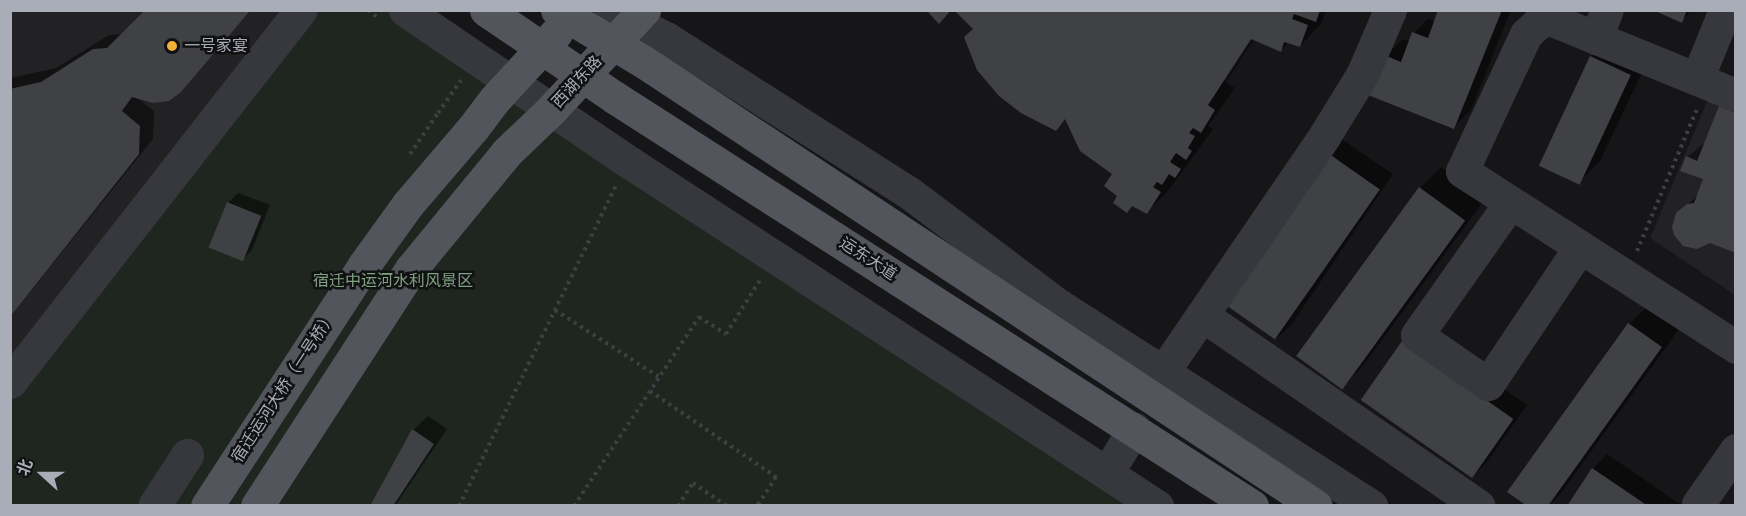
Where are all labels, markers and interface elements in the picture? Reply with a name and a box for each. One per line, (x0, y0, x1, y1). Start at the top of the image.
place label: 一号家宴 (184, 36, 248, 56)
marker: 一号家宴 (165, 39, 179, 53)
street label: 西湖东路 (548, 52, 606, 112)
street label: 运东大道 (836, 234, 900, 284)
park label: 宿迁中运河水利风景区 (313, 271, 473, 291)
street label: 宿迁运河大桥（一号桥） (228, 308, 340, 466)
north arrow (12, 444, 72, 504)
text: 北 (13, 456, 36, 478)

